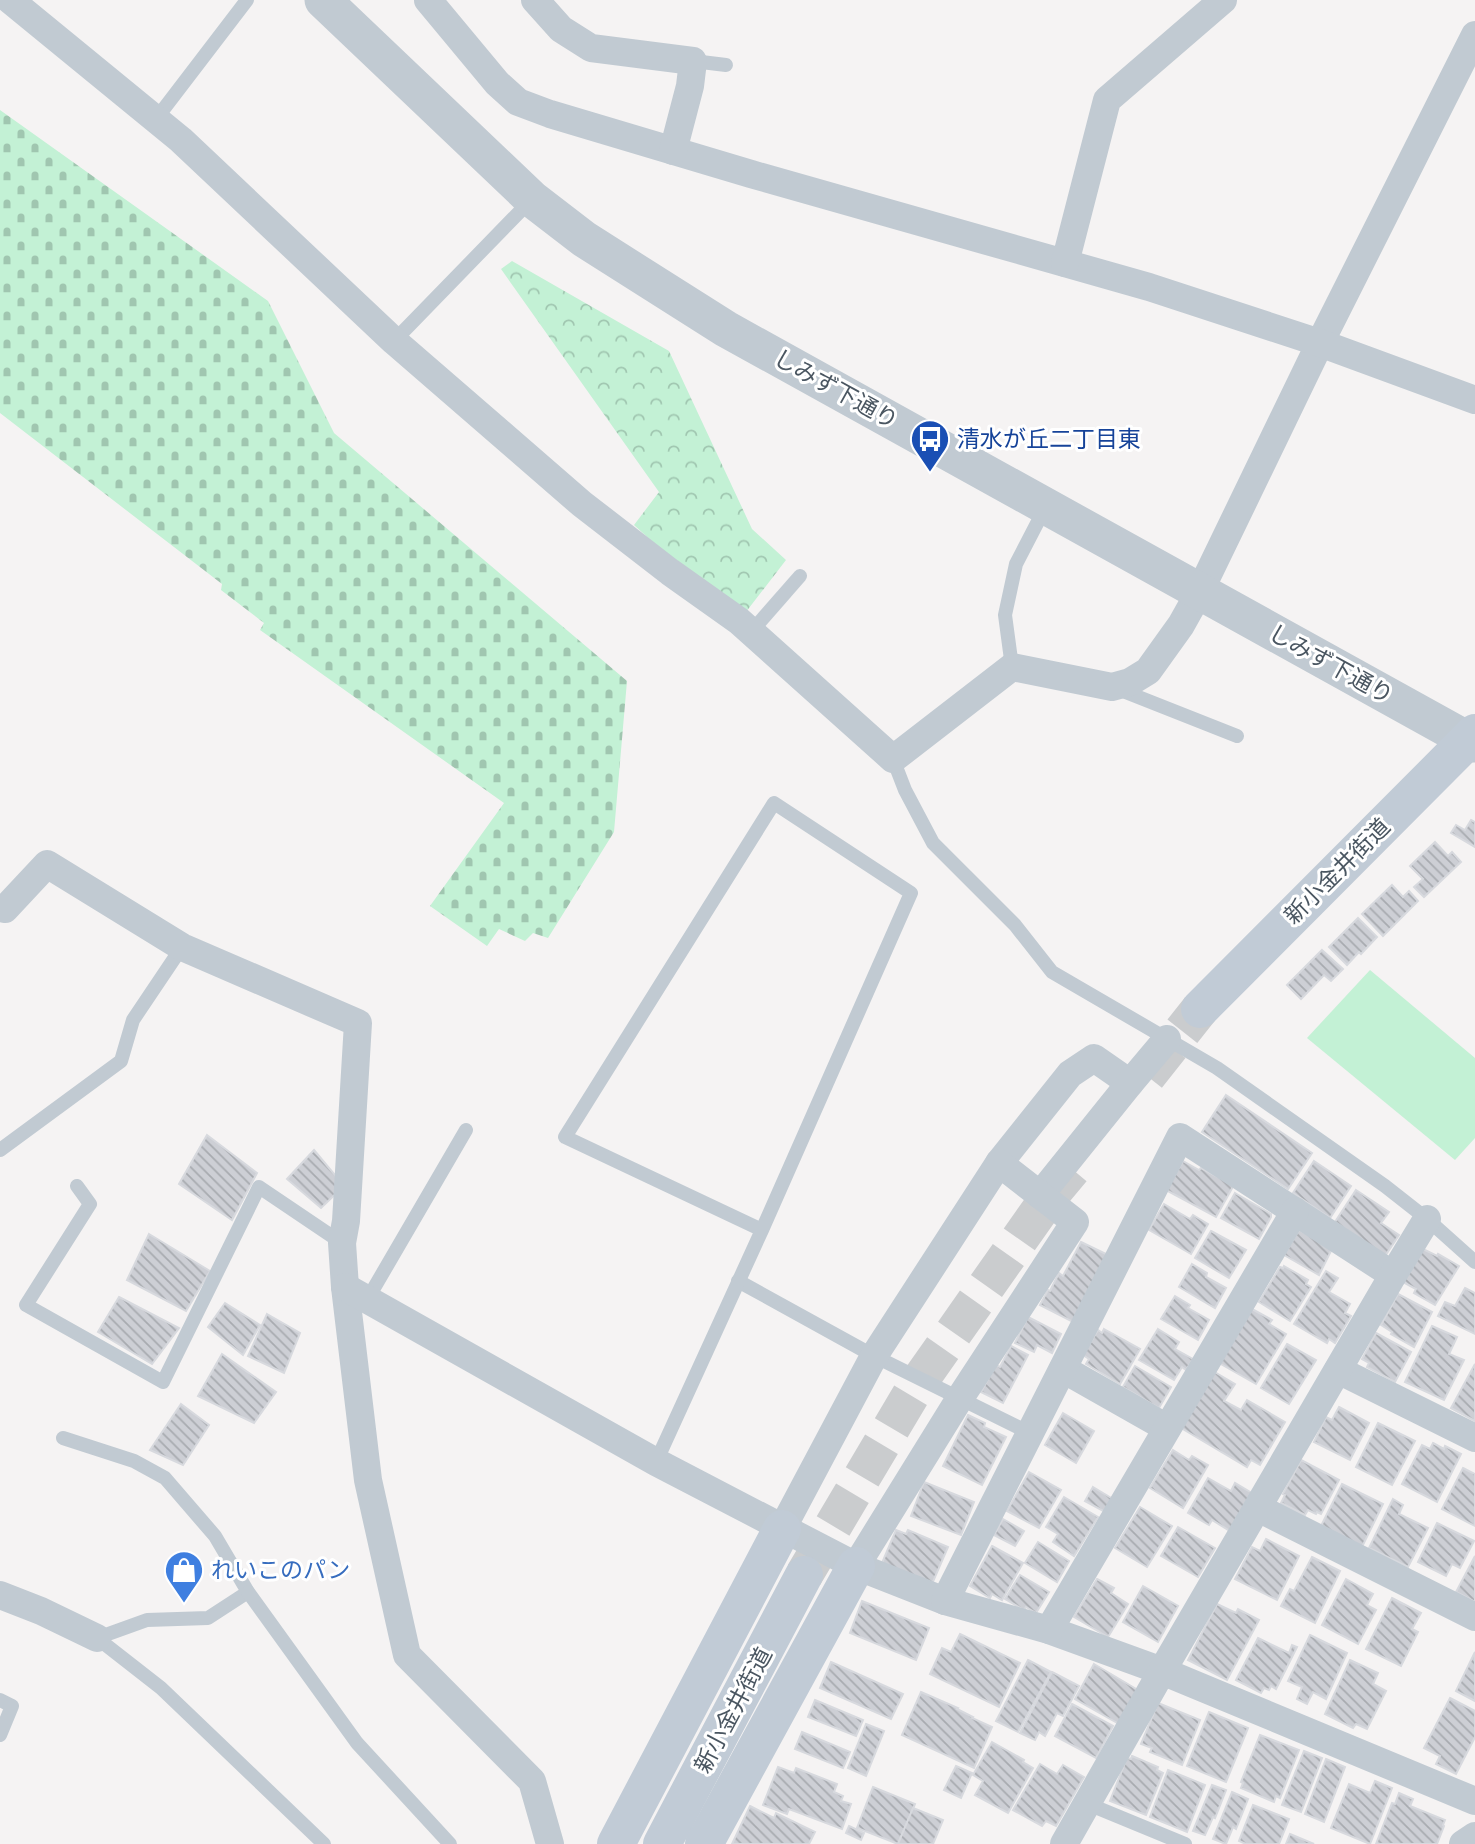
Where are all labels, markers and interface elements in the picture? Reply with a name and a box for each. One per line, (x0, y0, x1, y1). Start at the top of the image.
street label: しみず下通り (768, 342, 904, 436)
bus stop icon: 清水が丘二丁目東 (909, 418, 951, 473)
place label: 清水が丘二丁目東 (957, 423, 1141, 455)
street label: しみず下通り (1263, 617, 1399, 711)
street label: 新小金井街道 (1277, 811, 1397, 931)
shop icon: れいこのパン (163, 1549, 205, 1604)
place label: れいこのパン (211, 1554, 350, 1586)
street label: 新小金井街道 (686, 1642, 780, 1778)

